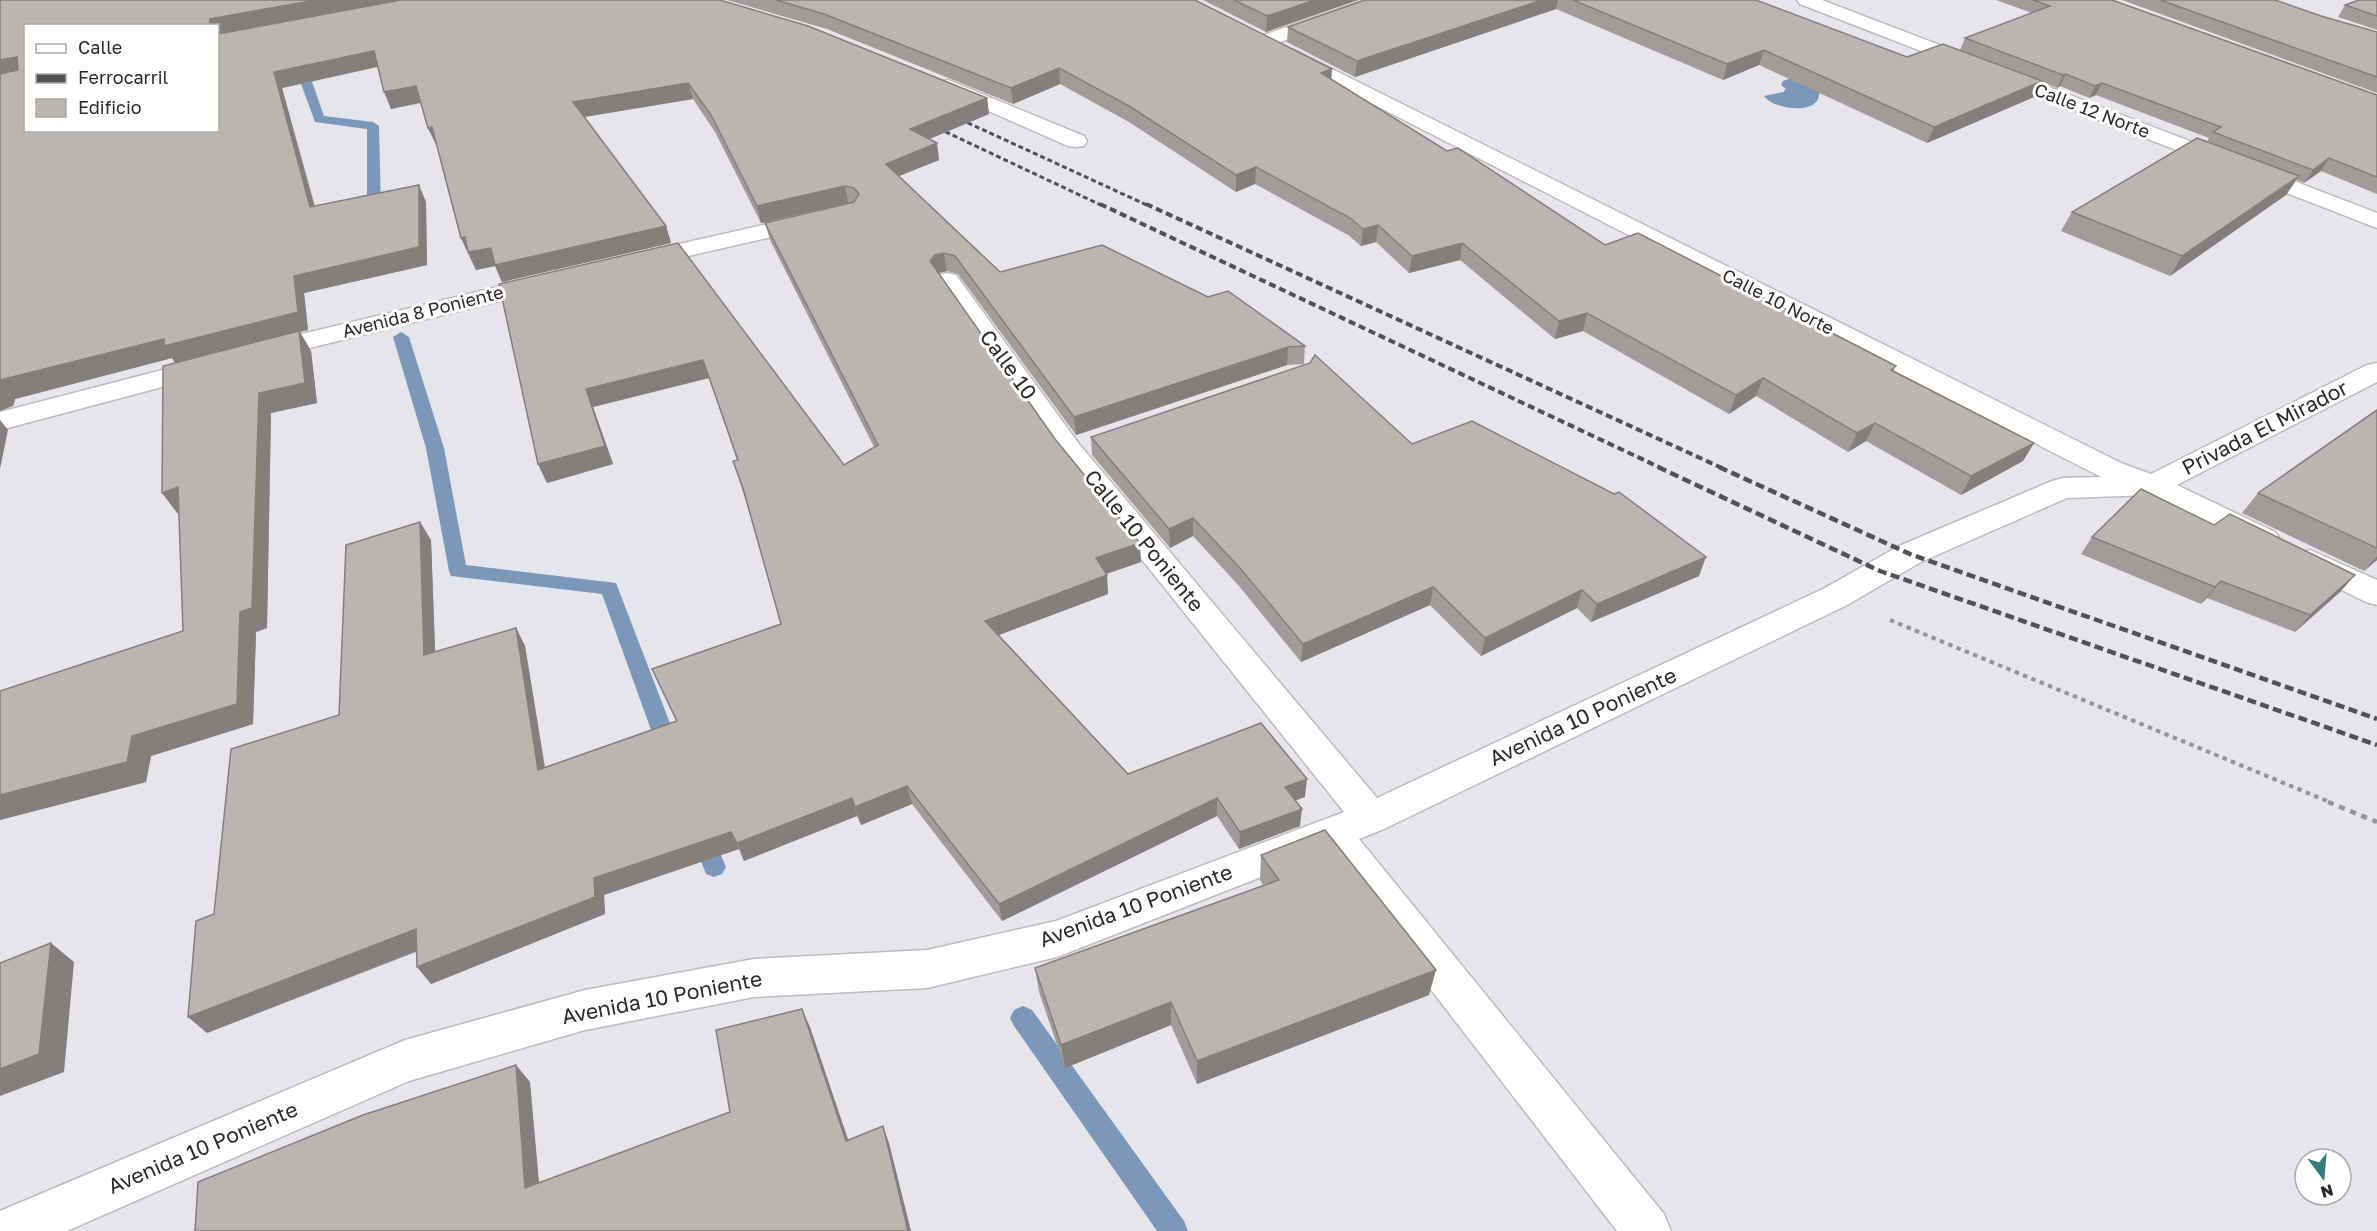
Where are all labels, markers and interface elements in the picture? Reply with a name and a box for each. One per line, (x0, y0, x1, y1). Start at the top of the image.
legend (24, 24, 219, 132)
text: Calle (78, 36, 122, 58)
text: Ferrocarril (78, 66, 168, 88)
street label: Calle 12 Norte (2032, 78, 2153, 142)
text: Edificio (78, 96, 142, 118)
street label: Calle 10 Norte (1719, 263, 1838, 339)
street label: Avenida 8 Poniente (340, 280, 506, 342)
street label: Calle 10 (975, 324, 1043, 404)
street label: Privada El Mirador (2177, 374, 2352, 480)
street label: Calle 10 Poniente (1079, 464, 1210, 617)
street label: Avenida 10 Poniente (1485, 661, 1680, 771)
street label: Avenida 10 Poniente (1036, 858, 1236, 952)
street label: Avenida 10 Poniente (559, 965, 764, 1029)
street label: Avenida 10 Poniente (104, 1095, 301, 1199)
north arrow (2293, 1147, 2353, 1207)
text: N (2319, 1180, 2336, 1203)

